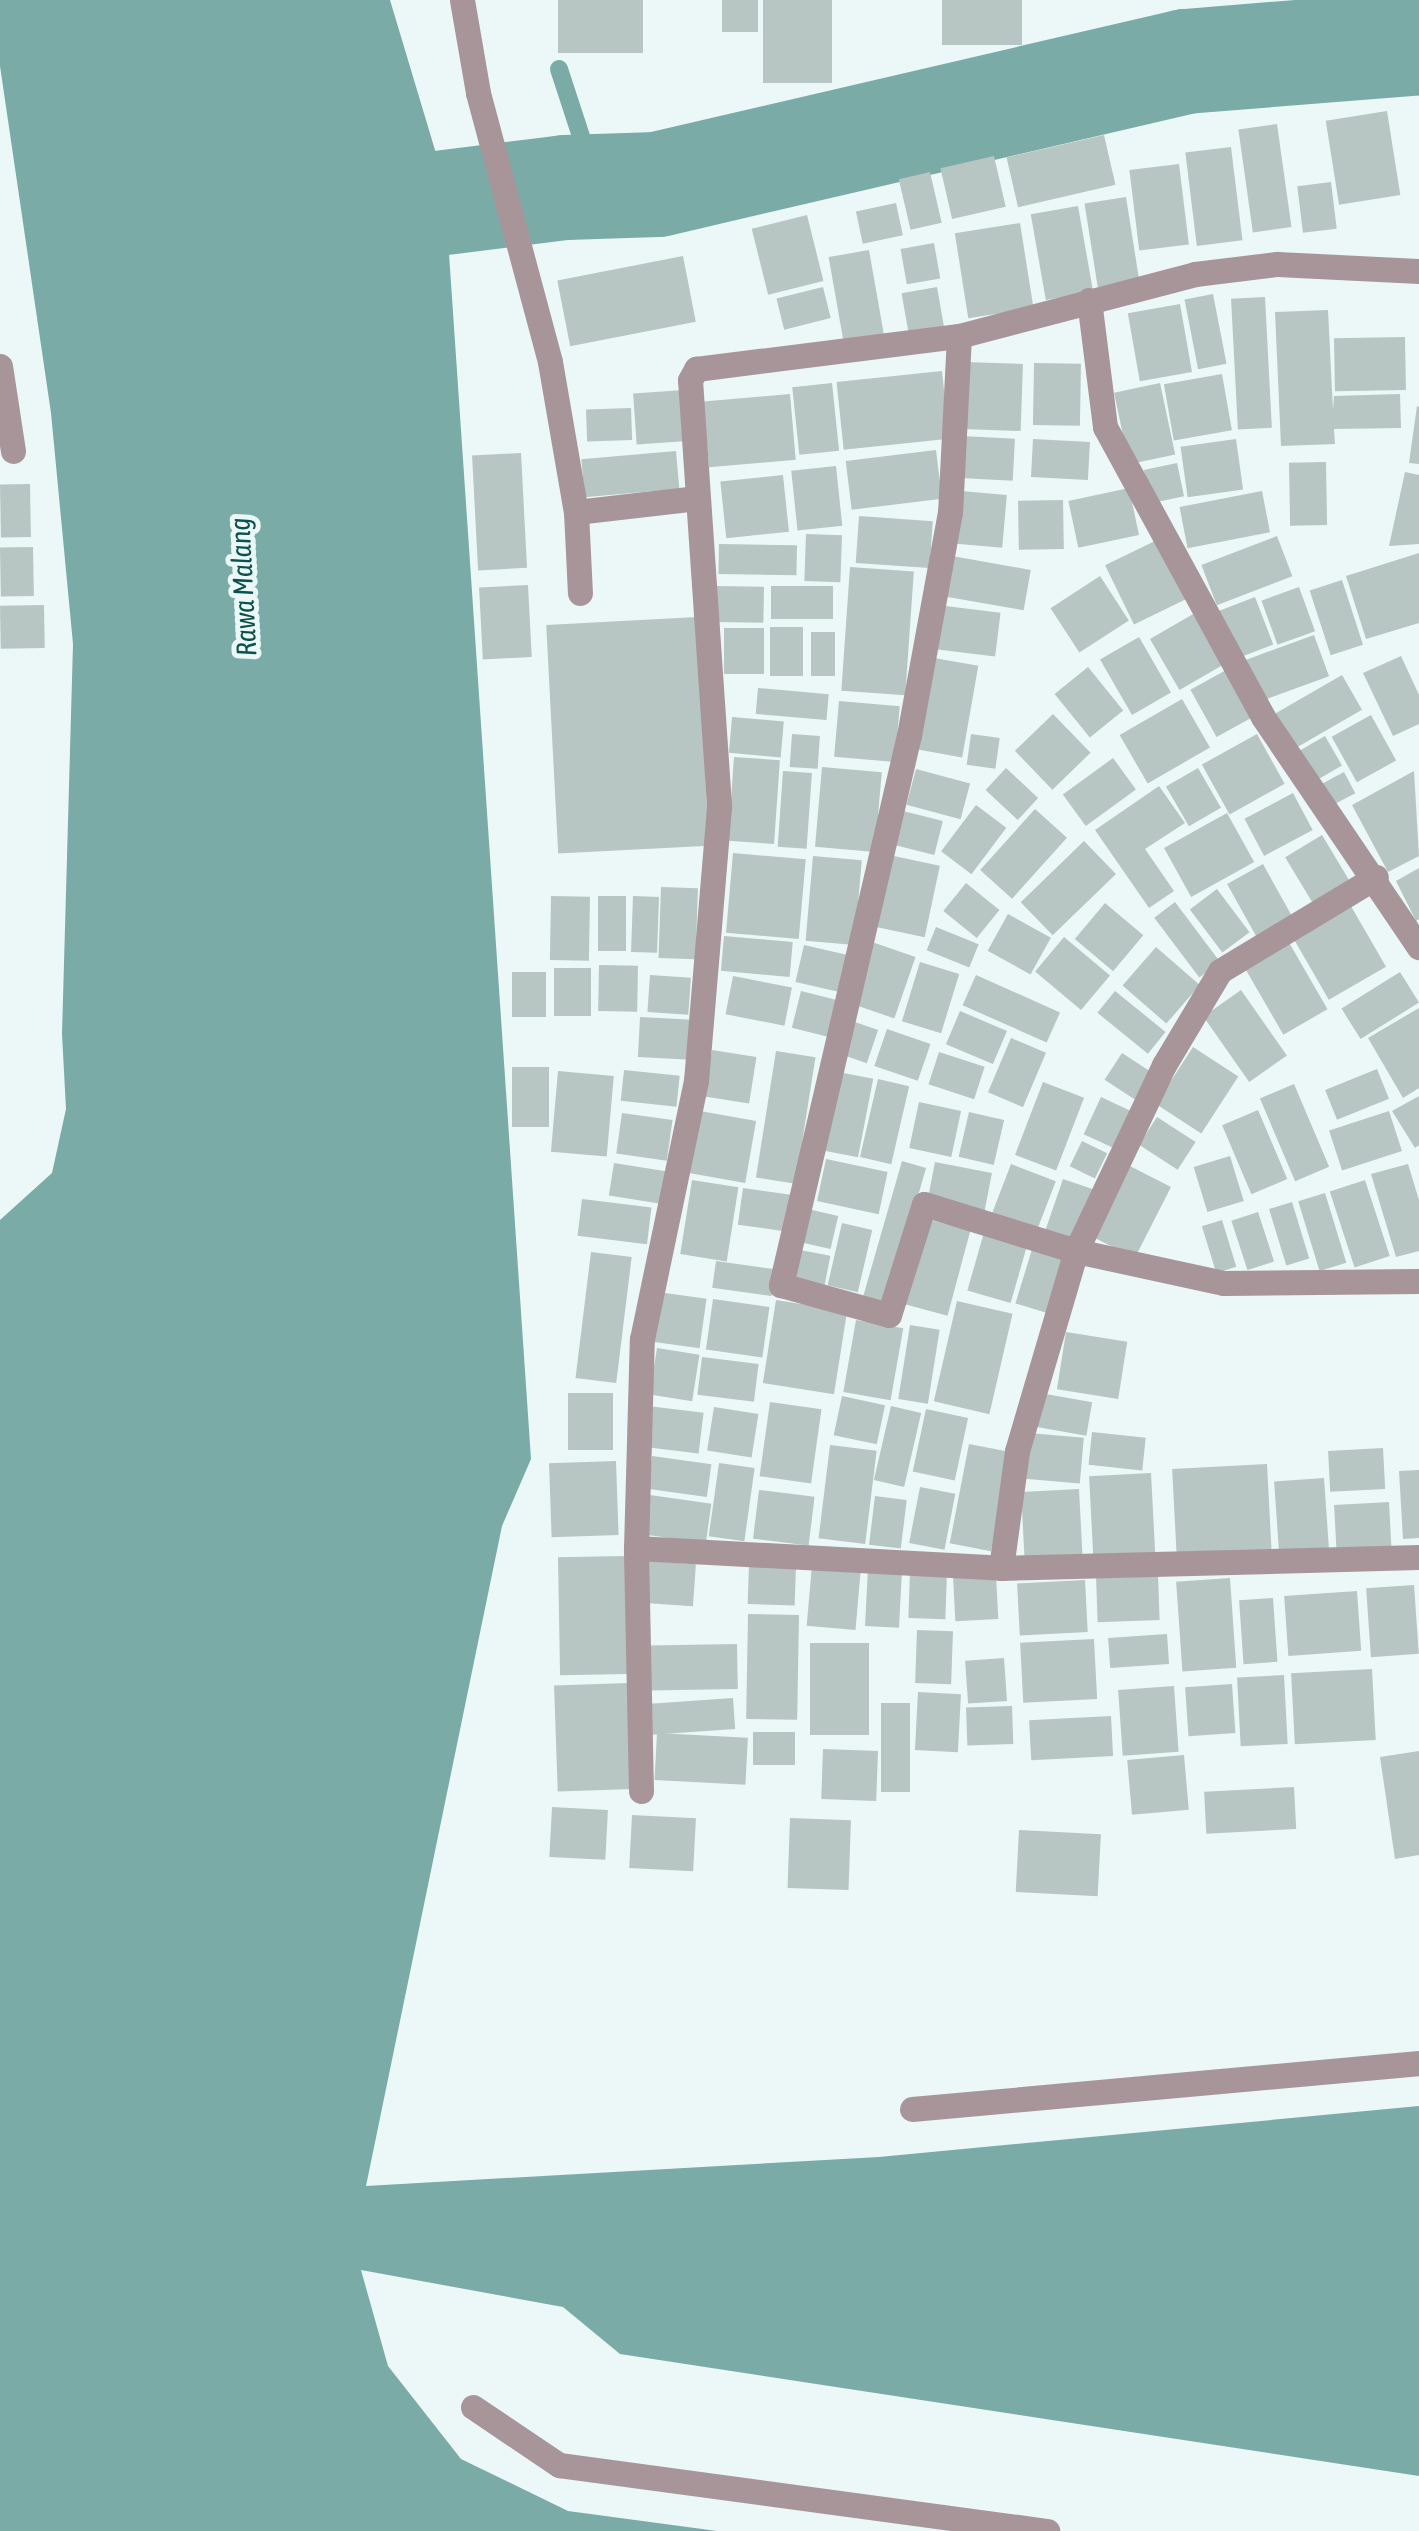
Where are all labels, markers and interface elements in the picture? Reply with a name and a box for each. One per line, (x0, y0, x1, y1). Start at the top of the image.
water label: Rawa Malang (223, 517, 263, 657)

